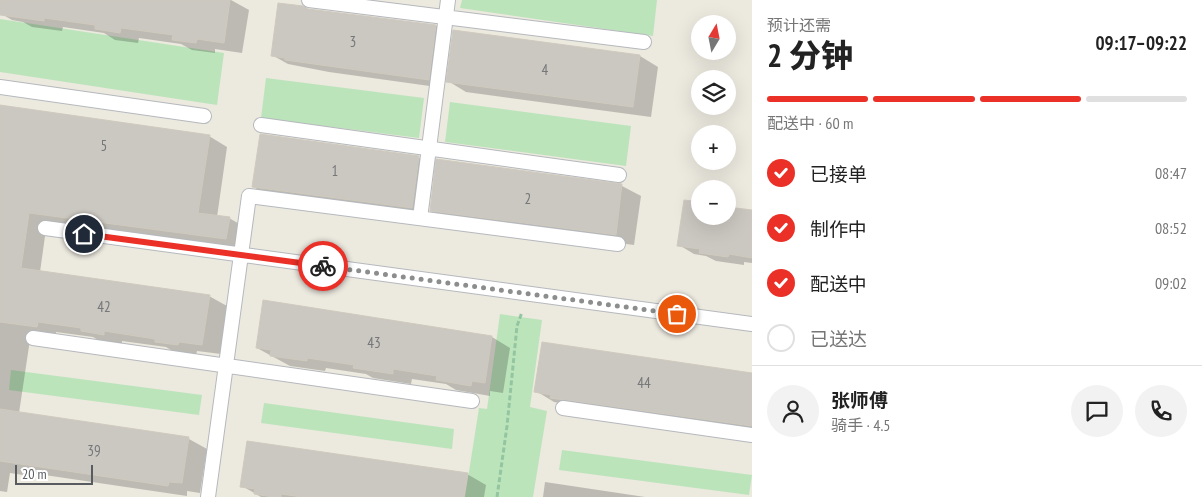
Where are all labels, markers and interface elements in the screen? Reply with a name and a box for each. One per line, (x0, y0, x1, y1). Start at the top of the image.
north arrow (691, 15, 736, 60)
map controls (691, 15, 736, 225)
text: 预计还需 (767, 15, 831, 35)
text: 09:17–09:22 (1095, 31, 1187, 55)
house number: 3 (350, 32, 356, 51)
text: 2 分钟 (767, 34, 853, 76)
house number: 4 (542, 60, 549, 79)
button: layers (691, 70, 736, 115)
text: 配送中 · 60 m (767, 113, 853, 133)
button: + (691, 125, 736, 170)
house number: 5 (101, 136, 107, 155)
icon: check (767, 159, 795, 187)
house number: 1 (332, 161, 338, 180)
text: 已接单 (810, 162, 867, 186)
text: 08:47 (1155, 163, 1187, 183)
button: − (691, 180, 736, 225)
house number: 2 (525, 189, 531, 208)
pin (63, 213, 105, 255)
icon: check (767, 214, 795, 242)
text: 制作中 (810, 217, 867, 241)
text: 08:52 (1155, 218, 1187, 238)
icon: home (70, 220, 98, 248)
courier (298, 241, 348, 291)
icon: bike (309, 252, 337, 280)
icon: check (767, 269, 795, 297)
text: 配送中 (810, 272, 867, 296)
text: 09:02 (1155, 273, 1187, 293)
pin (656, 293, 698, 335)
house number: 42 (97, 297, 111, 316)
icon: bag (663, 300, 691, 328)
text: 已送达 (810, 327, 867, 351)
house number: 43 (367, 333, 381, 352)
house number: 44 (637, 373, 651, 392)
button: person (767, 385, 819, 437)
button: chat (1071, 385, 1123, 437)
button: phone (1135, 385, 1187, 437)
text: 张师傅 (831, 388, 888, 412)
text: 骑手 · 4.5 (831, 415, 890, 435)
house number: 39 (87, 441, 101, 460)
scale bar (15, 462, 92, 485)
text: 20 m (22, 465, 47, 483)

